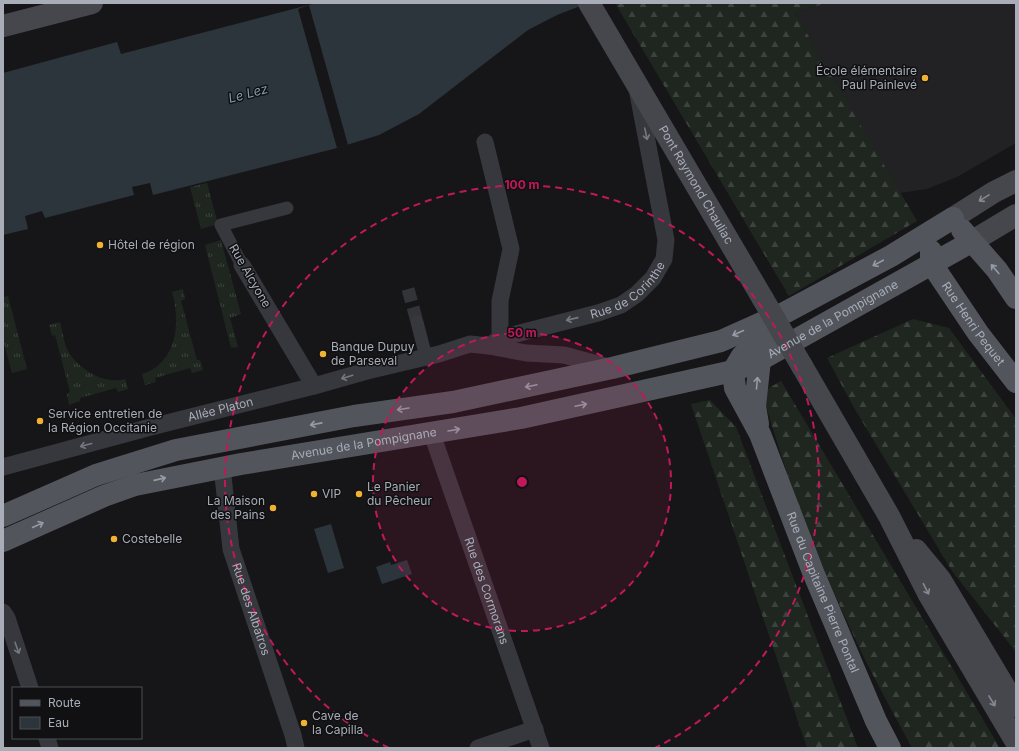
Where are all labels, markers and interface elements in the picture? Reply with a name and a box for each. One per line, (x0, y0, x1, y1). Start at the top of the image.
place label: École élémentaire Paul Painlevé (816, 63, 917, 92)
marker: École élémentaire Paul Painlevé (920, 73, 930, 83)
water label: Le Lez (226, 80, 270, 106)
street label: Pont Raymond Chauliac (656, 123, 737, 247)
one-way arrow (643, 127, 651, 140)
text: 100 m (504, 177, 540, 192)
one-way arrow (978, 195, 990, 203)
place label: Hôtel de région (108, 237, 195, 252)
marker: Hôtel de région (95, 240, 105, 250)
street label: Rue Alcyone (226, 241, 275, 310)
street label: Rue de Corinthe (589, 259, 668, 322)
one-way arrow (873, 259, 885, 267)
one-way arrow (990, 264, 999, 274)
street label: Avenue de la Pompignane (765, 276, 900, 361)
street label: Rue Henri Pequet (939, 279, 1008, 368)
one-way arrow (566, 316, 579, 324)
text: 50 m (507, 325, 537, 340)
one-way arrow (732, 330, 744, 337)
place label: Banque Dupuy de Parseval (331, 339, 415, 368)
marker: Banque Dupuy de Parseval (318, 349, 328, 359)
one-way arrow (341, 374, 354, 381)
one-way arrow (753, 377, 761, 390)
one-way arrow (525, 382, 538, 390)
street label: Allée Platon (186, 394, 255, 424)
one-way arrow (574, 400, 587, 408)
one-way arrow (397, 405, 410, 413)
place label: Service entretien de la Région Occitanie (48, 406, 162, 435)
marker: Service entretien de la Région Occitanie (35, 416, 45, 426)
one-way arrow (310, 420, 323, 428)
street label: Avenue de la Pompignane (290, 424, 438, 463)
one-way arrow (447, 426, 460, 434)
one-way arrow (79, 441, 92, 449)
one-way arrow (153, 475, 166, 483)
centre of rings (515, 475, 529, 489)
place label: Le Panier du Pêcheur (367, 479, 432, 508)
place label: VIP (322, 486, 342, 501)
marker: VIP (309, 489, 319, 499)
marker: Le Panier du Pêcheur (354, 489, 364, 499)
place label: La Maison des Pains (207, 493, 265, 522)
marker: La Maison des Pains (268, 503, 278, 513)
street label: Rue du Capitaine Pierre Pontal (784, 510, 863, 675)
one-way arrow (32, 521, 44, 528)
place label: Costebelle (122, 531, 182, 546)
marker: Costebelle (109, 534, 119, 544)
street label: Rue des Cormorans (461, 535, 512, 646)
street label: Rue des Albatros (229, 561, 274, 657)
one-way arrow (923, 582, 930, 594)
one-way arrow (14, 642, 21, 655)
legend (12, 687, 142, 739)
text: Route (48, 695, 81, 710)
one-way arrow (988, 695, 996, 707)
place label: Cave de la Capilla (312, 708, 363, 737)
text: Eau (48, 715, 69, 730)
marker: Cave de la Capilla (299, 718, 309, 728)

